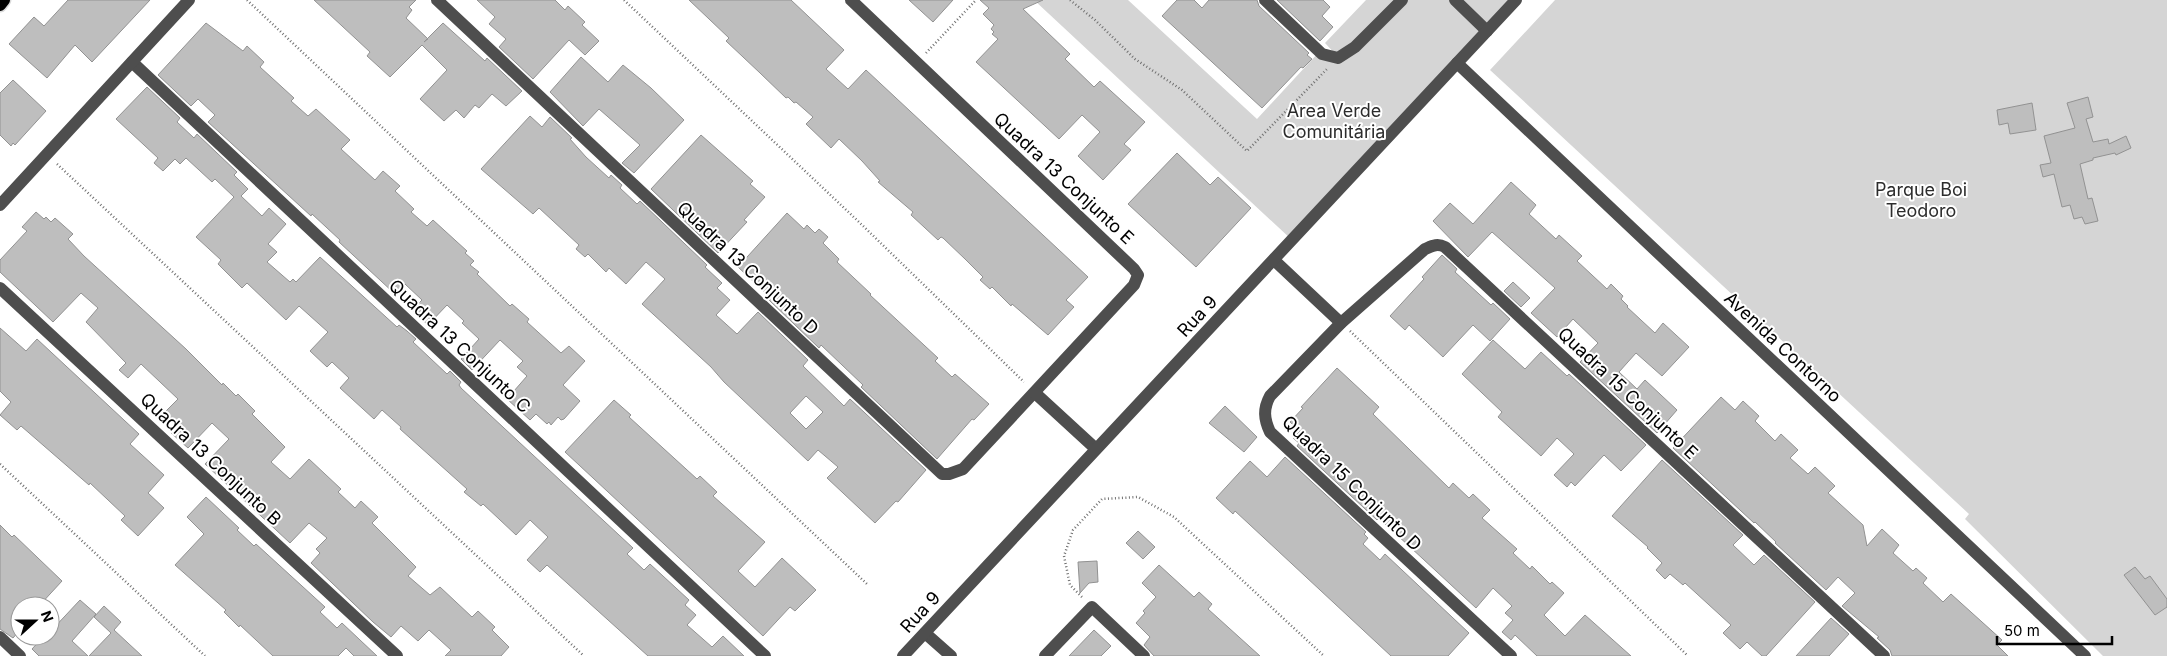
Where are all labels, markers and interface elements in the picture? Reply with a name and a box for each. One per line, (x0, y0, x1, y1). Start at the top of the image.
park label: Area Verde Comunitária (1283, 100, 1385, 142)
street label: Quadra 13 Conjunto E (990, 108, 1138, 248)
park label: Parque Boi Teodoro (1875, 179, 1967, 221)
street label: Quadra 13 Conjunto D (673, 197, 823, 339)
street label: Quadra 13 Conjunto C (385, 275, 535, 417)
street label: Avenida Contorno (1720, 287, 1846, 407)
street label: Rua 9 (1173, 291, 1221, 341)
street label: Quadra 15 Conjunto E (1554, 323, 1702, 463)
street label: Quadra 13 Conjunto B (136, 388, 286, 530)
street label: Quadra 15 Conjunto D (1278, 411, 1426, 555)
street label: Rua 9 (896, 587, 944, 637)
north arrow (10, 596, 60, 646)
text: N (38, 608, 57, 624)
scale bar (1997, 614, 2112, 646)
text: 50 m (2004, 621, 2040, 640)

